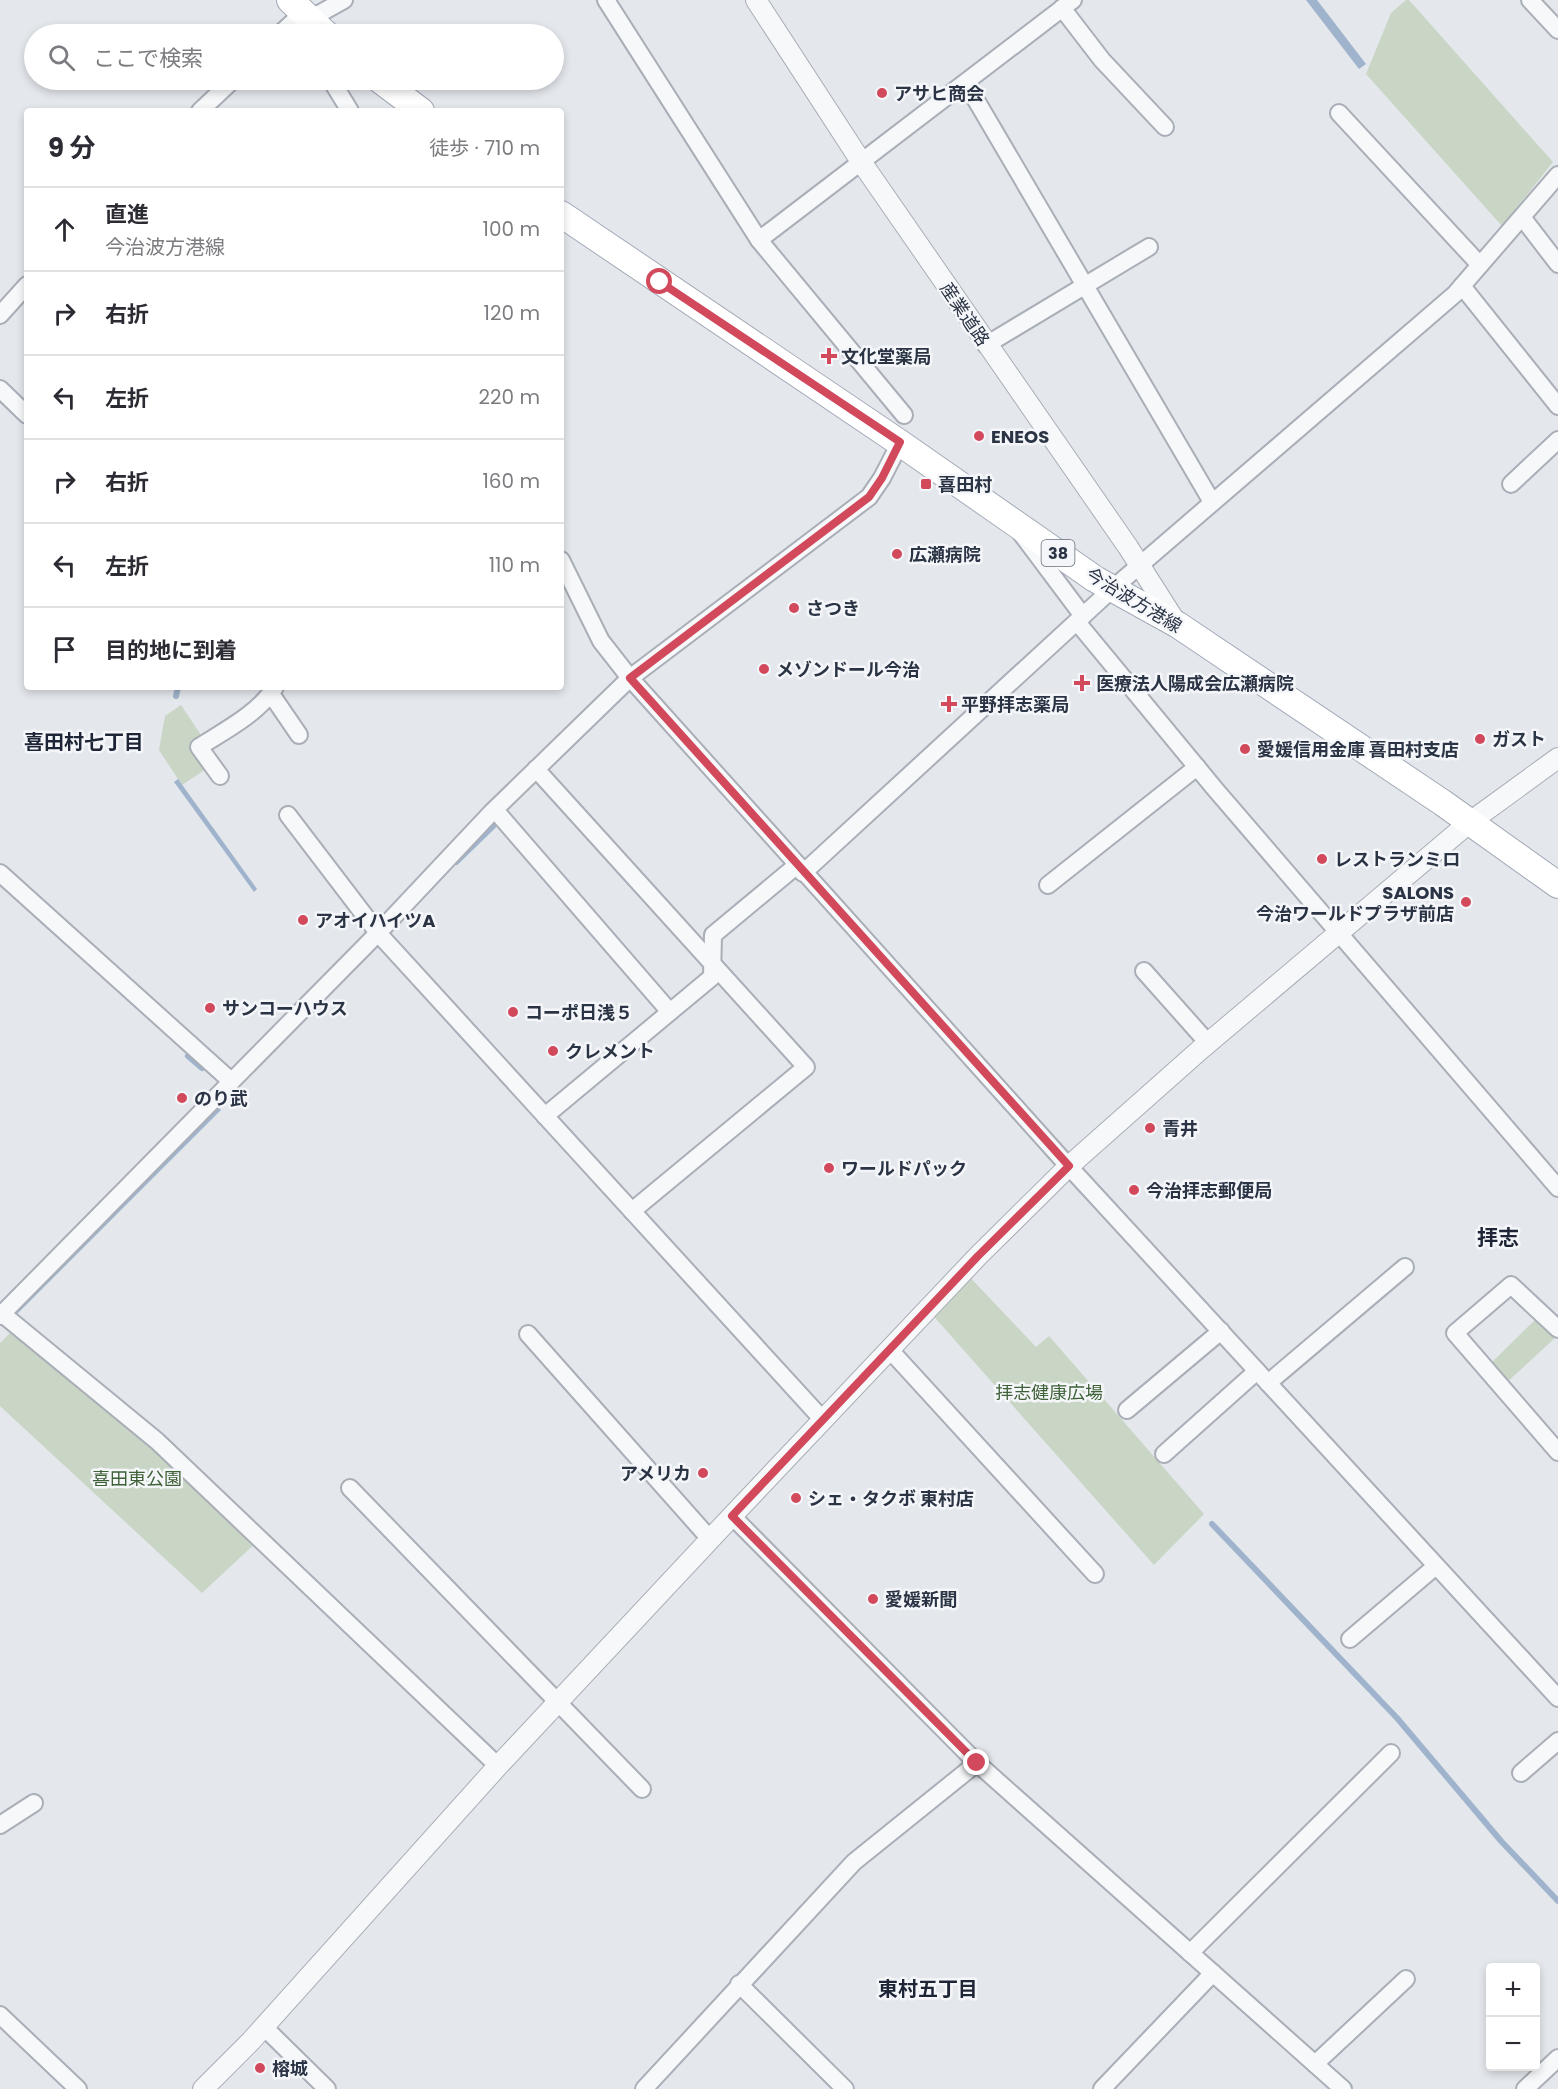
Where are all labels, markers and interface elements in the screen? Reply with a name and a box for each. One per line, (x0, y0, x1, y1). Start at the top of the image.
search box (24, 24, 564, 90)
icon: search (45, 41, 78, 74)
text: ここで検索 (93, 43, 203, 74)
place label: アサヒ商会 (894, 81, 984, 106)
marker: アサヒ商会 (875, 86, 889, 100)
text: 9 分 (48, 130, 96, 166)
text: 徒歩 · 710 m (429, 134, 540, 162)
text: 直進 (105, 199, 149, 230)
icon: ahead (48, 213, 81, 246)
text: 100 m (483, 215, 540, 243)
text: 今治波方港線 (105, 233, 225, 261)
route start (646, 268, 672, 294)
street label: 産業道路 (935, 277, 995, 351)
icon: right (48, 297, 81, 330)
text: 右折 (105, 299, 149, 330)
text: 120 m (484, 299, 540, 327)
place label: 文化堂薬局 (841, 344, 931, 369)
marker: 文化堂薬局 (822, 349, 836, 363)
icon: left (48, 381, 81, 414)
text: 左折 (105, 383, 149, 414)
text: 220 m (479, 383, 540, 411)
place label: ENEOS (991, 424, 1049, 449)
marker: ENEOS (972, 429, 986, 443)
icon: right (48, 465, 81, 498)
text: 右折 (105, 467, 149, 498)
text: 160 m (482, 467, 540, 495)
place label: 喜田村 (938, 472, 992, 497)
marker: 喜田村 (919, 477, 933, 491)
road number: 38 (1042, 540, 1074, 566)
place label: 広瀬病院 (909, 542, 981, 567)
marker: 広瀬病院 (890, 547, 904, 561)
icon: left (48, 549, 81, 582)
text: 左折 (105, 551, 149, 582)
text: 110 m (489, 551, 540, 579)
street label: 今治波方港線 (1081, 561, 1187, 639)
place label: さつき (806, 596, 860, 621)
marker: さつき (787, 601, 801, 615)
icon: arrive (48, 633, 81, 666)
text: 目的地に到着 (105, 635, 237, 666)
place label: メゾンドール今治 (776, 657, 920, 682)
marker: メゾンドール今治 (757, 662, 771, 676)
place label: 医療法人陽成会広瀬病院 (1096, 671, 1294, 696)
marker: 医療法人陽成会広瀬病院 (1073, 674, 1091, 692)
place label: 平野拝志薬局 (961, 692, 1069, 717)
marker: 平野拝志薬局 (942, 697, 956, 711)
place label: ガスト (1492, 727, 1546, 752)
district label: 喜田村七丁目 (24, 728, 144, 756)
marker: ガスト (1473, 732, 1487, 746)
place label: 愛媛信用金庫 喜田村支店 (1257, 737, 1459, 762)
marker: 愛媛信用金庫 喜田村支店 (1238, 742, 1252, 756)
place label: レストランミロ (1334, 847, 1460, 872)
marker: レストランミロ (1315, 852, 1329, 866)
place label: SALONS 今治ワールドプラザ前店 (1256, 880, 1454, 926)
marker: SALONS 今治ワールドプラザ前店 (1459, 895, 1473, 909)
place label: アオイハイツA (315, 908, 436, 933)
marker: アオイハイツA (296, 913, 310, 927)
place label: サンコーハウス (222, 996, 348, 1021)
place label: コーポ日浅５ (525, 1000, 633, 1025)
marker: サンコーハウス (203, 1001, 217, 1015)
marker: コーポ日浅５ (506, 1005, 520, 1019)
place label: クレメント (565, 1039, 655, 1064)
marker: クレメント (546, 1044, 560, 1058)
place label: のり武 (194, 1086, 248, 1111)
marker: のり武 (175, 1091, 189, 1105)
place label: 青井 (1162, 1116, 1198, 1141)
marker: 青井 (1143, 1121, 1157, 1135)
place label: ワールドパック (841, 1156, 967, 1181)
marker: ワールドパック (822, 1161, 836, 1175)
place label: 今治拝志郵便局 (1146, 1178, 1272, 1203)
marker: 今治拝志郵便局 (1127, 1183, 1141, 1197)
district label: 拝志 (1477, 1223, 1519, 1252)
park label: 拝志健康広場 (995, 1380, 1103, 1405)
place label: アメリカ (620, 1461, 691, 1486)
park label: 喜田東公園 (92, 1466, 182, 1491)
marker: アメリカ (696, 1466, 710, 1480)
place label: シェ・タクボ 東村店 (808, 1486, 974, 1511)
marker: シェ・タクボ 東村店 (789, 1491, 803, 1505)
place label: 愛媛新聞 (885, 1587, 957, 1612)
marker: 愛媛新聞 (866, 1592, 880, 1606)
route end (963, 1749, 989, 1775)
map controls (1486, 1963, 1540, 2071)
button: + (1486, 1963, 1540, 2017)
district label: 東村五丁目 (878, 1975, 978, 2003)
button: − (1486, 2017, 1540, 2071)
place label: 榕城 (272, 2056, 308, 2081)
marker: 榕城 (253, 2061, 267, 2075)

